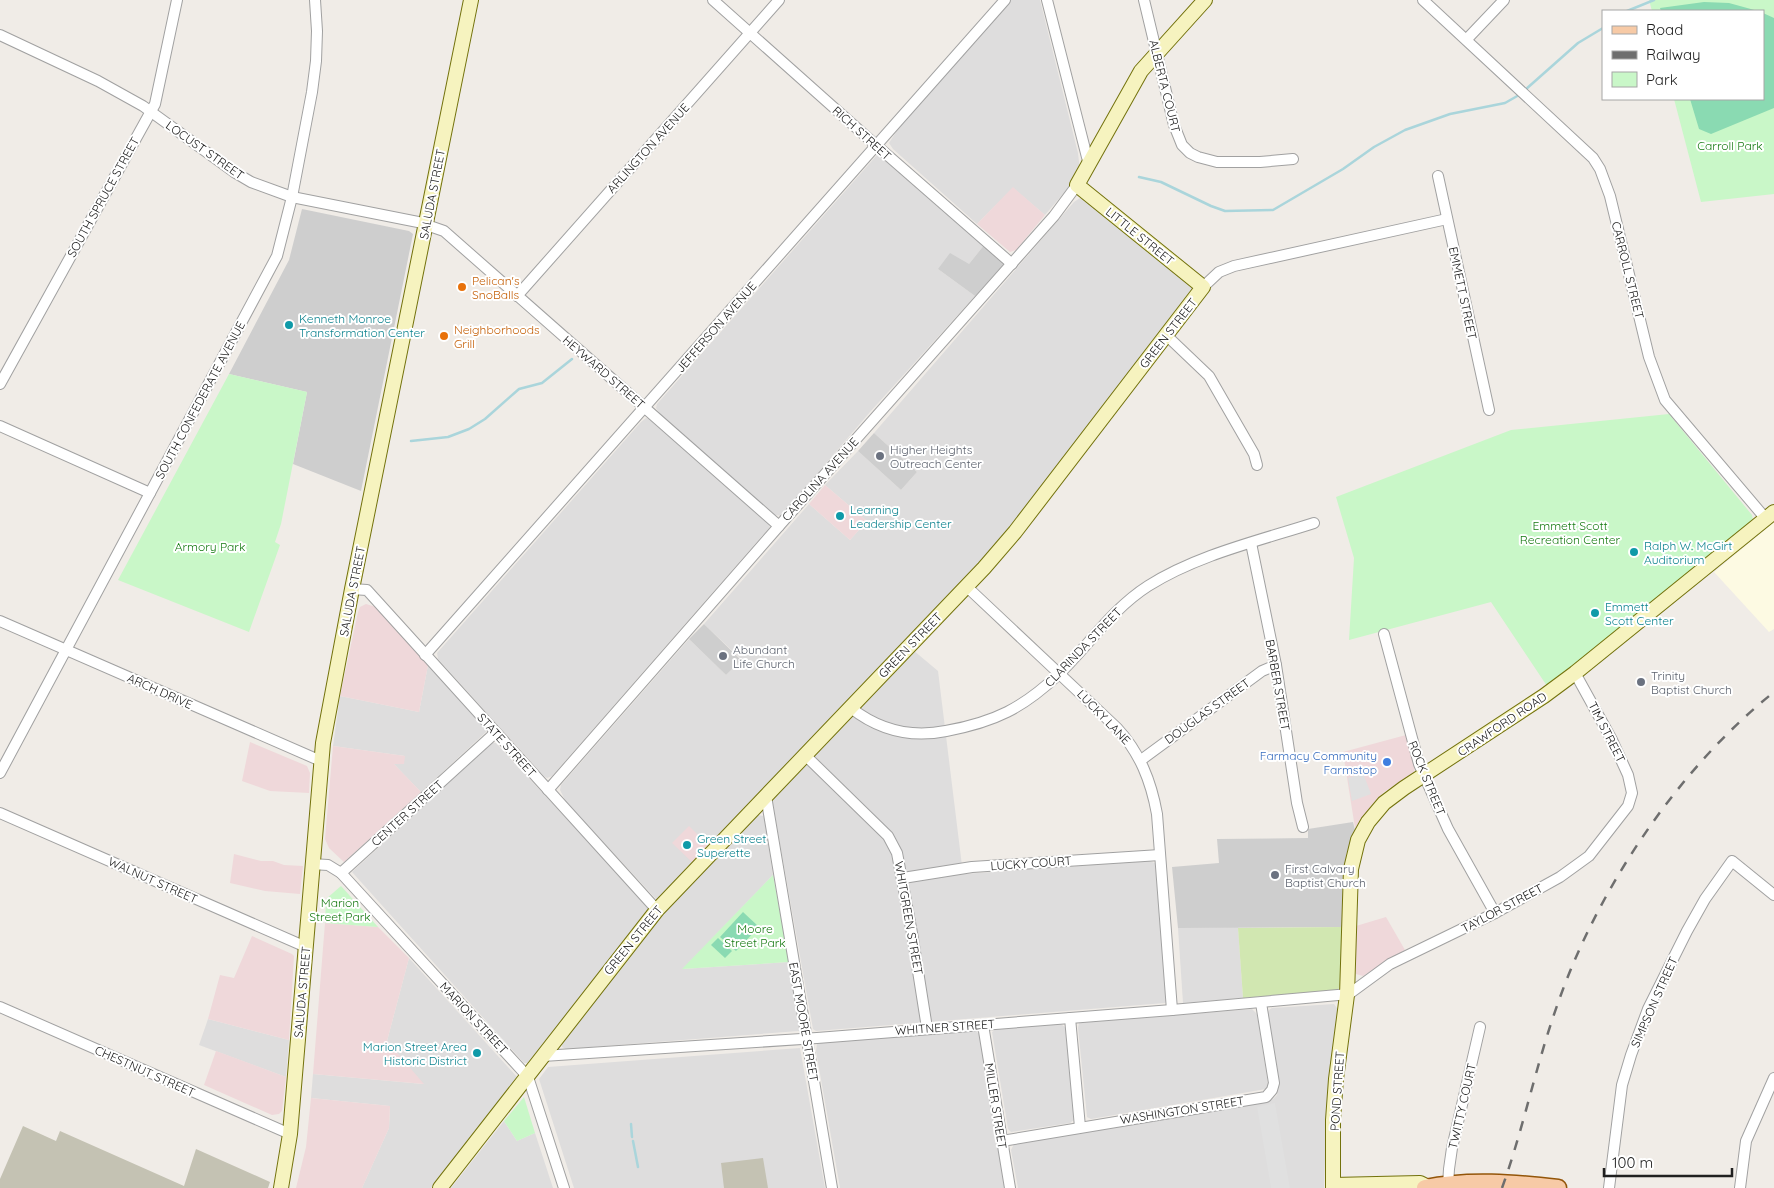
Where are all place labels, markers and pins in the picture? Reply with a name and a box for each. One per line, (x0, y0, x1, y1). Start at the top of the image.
place label: Pelican's SnoBalls (472, 273, 520, 302)
marker: Pelican's SnoBalls (456, 281, 468, 293)
place label: Kenneth Monroe Transformation Center (299, 311, 425, 340)
marker: Kenneth Monroe Transformation Center (283, 319, 295, 331)
place label: Neighborhoods Grill (454, 322, 540, 351)
marker: Neighborhoods Grill (438, 330, 450, 342)
place label: Higher Heights Outreach Center (890, 442, 982, 471)
marker: Higher Heights Outreach Center (874, 450, 886, 462)
place label: Learning Leadership Center (850, 502, 952, 531)
marker: Learning Leadership Center (834, 510, 846, 522)
place label: Ralph W. McGirt Auditorium (1644, 538, 1732, 567)
marker: Ralph W. McGirt Auditorium (1628, 546, 1640, 558)
place label: Emmett Scott Center (1605, 599, 1674, 628)
marker: Emmett Scott Center (1589, 607, 1601, 619)
place label: Abundant Life Church (733, 642, 795, 671)
marker: Abundant Life Church (717, 650, 729, 662)
place label: Trinity Baptist Church (1651, 668, 1732, 697)
marker: Trinity Baptist Church (1635, 676, 1647, 688)
place label: Farmacy Community Farmstop (1260, 748, 1377, 777)
marker: Farmacy Community Farmstop (1381, 756, 1393, 768)
place label: Green Street Superette (697, 831, 766, 860)
marker: Green Street Superette (681, 839, 693, 851)
place label: First Calvary Baptist Church (1285, 861, 1366, 890)
marker: First Calvary Baptist Church (1269, 869, 1281, 881)
place label: Marion Street Area Historic District (363, 1039, 467, 1068)
marker: Marion Street Area Historic District (471, 1047, 483, 1059)

